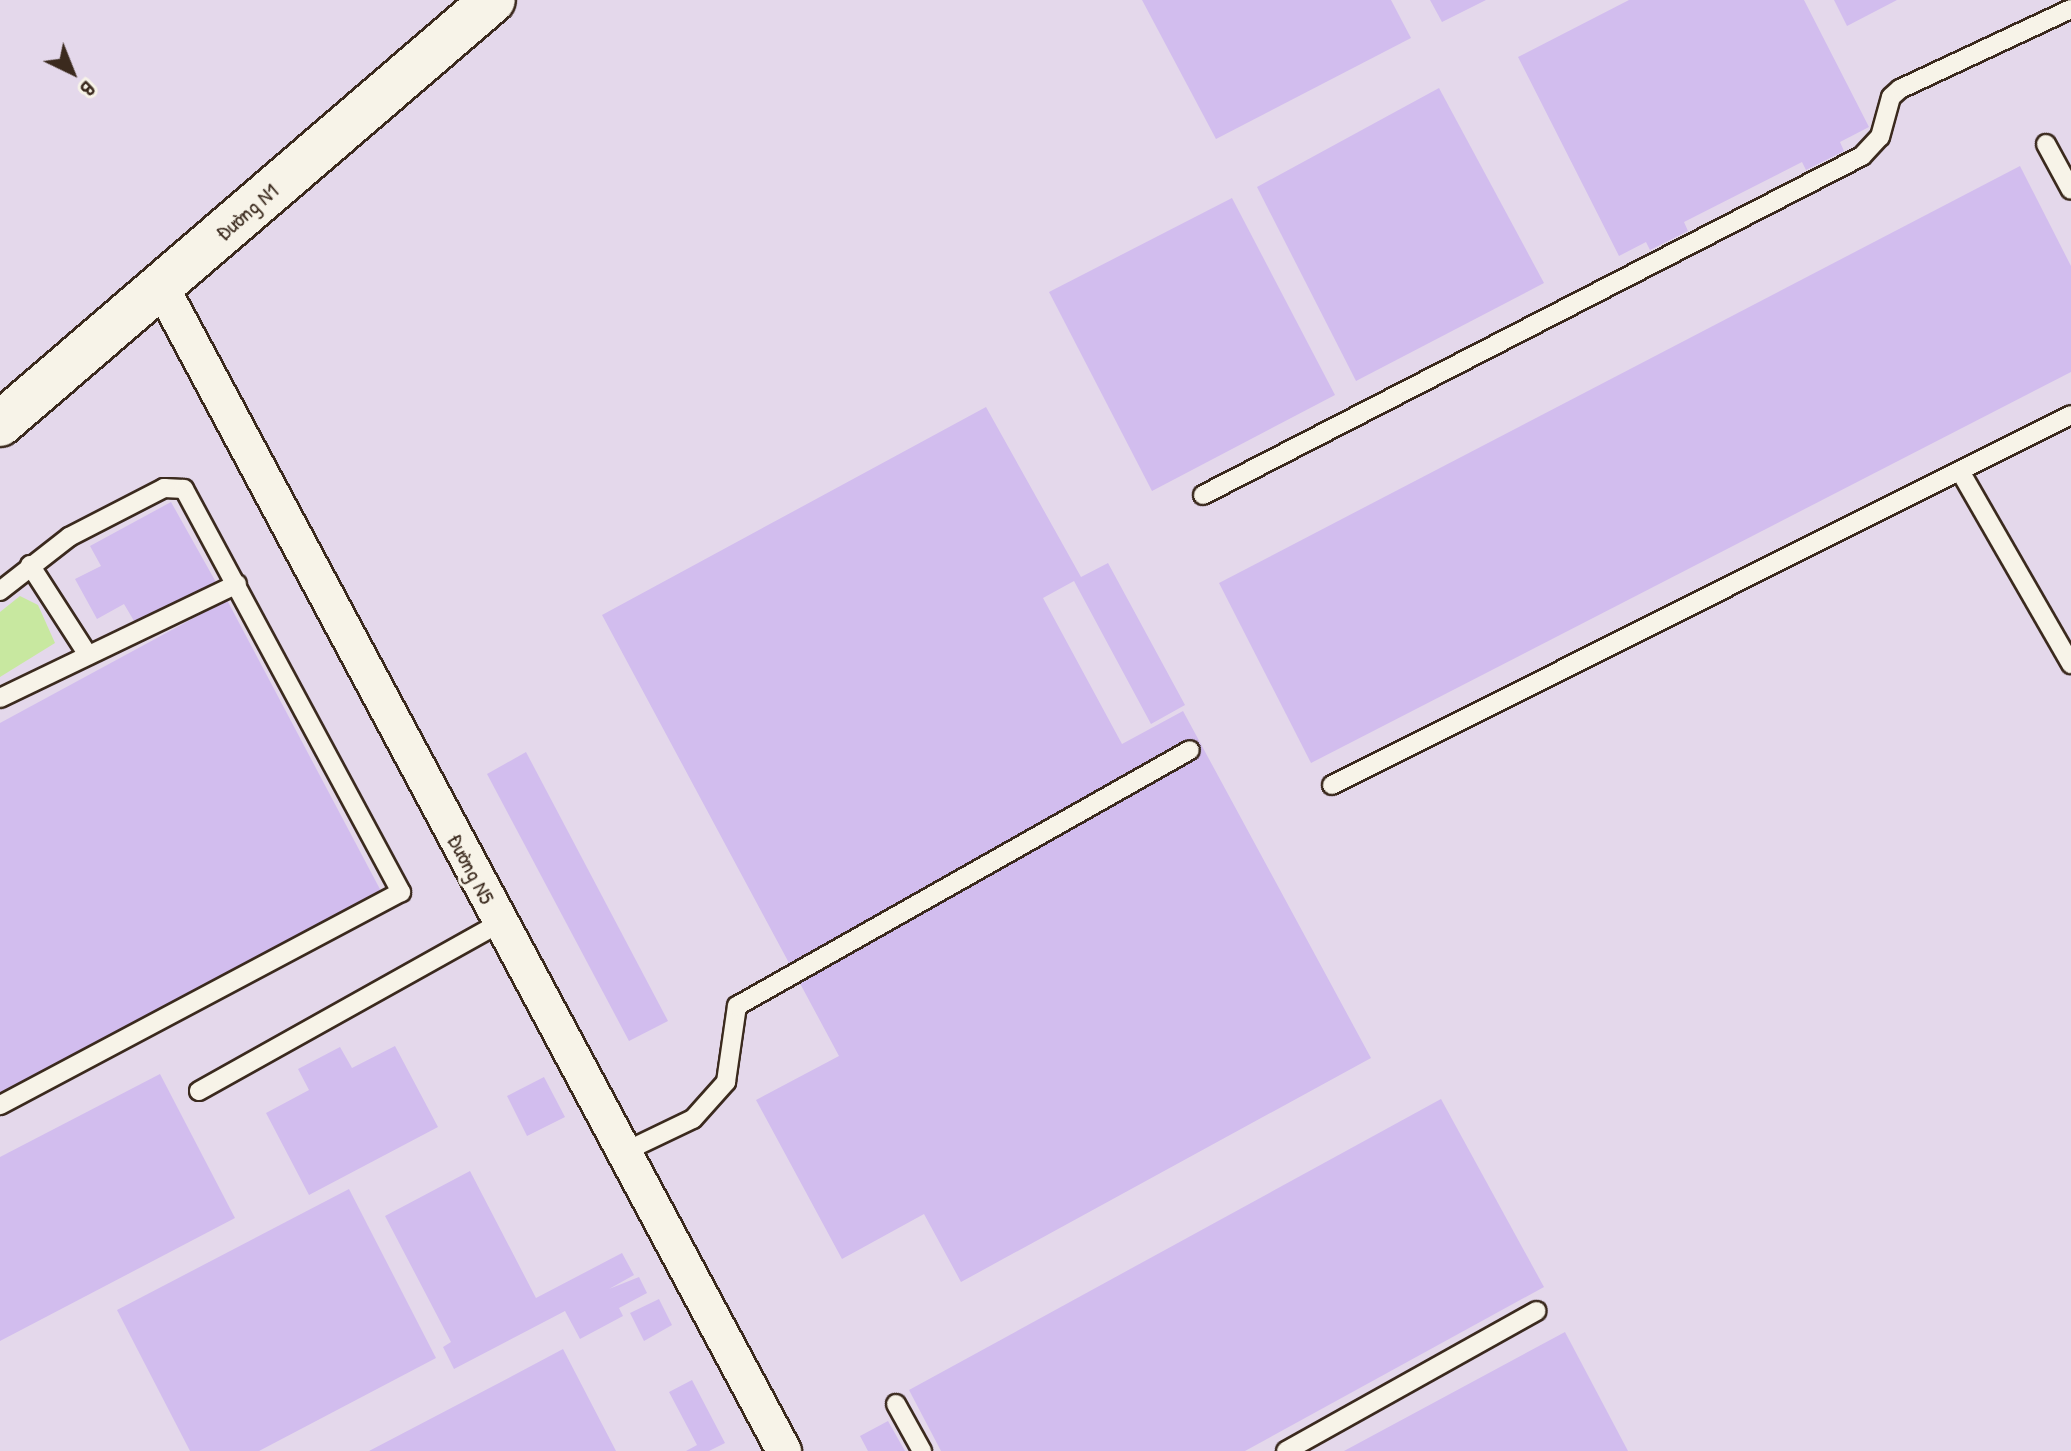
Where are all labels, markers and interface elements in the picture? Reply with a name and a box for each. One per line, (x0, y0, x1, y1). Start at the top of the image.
north arrow (32, 32, 112, 112)
text: B (74, 75, 103, 104)
street label: Đường N1 (210, 178, 284, 246)
street label: Đường N5 (442, 829, 500, 909)

